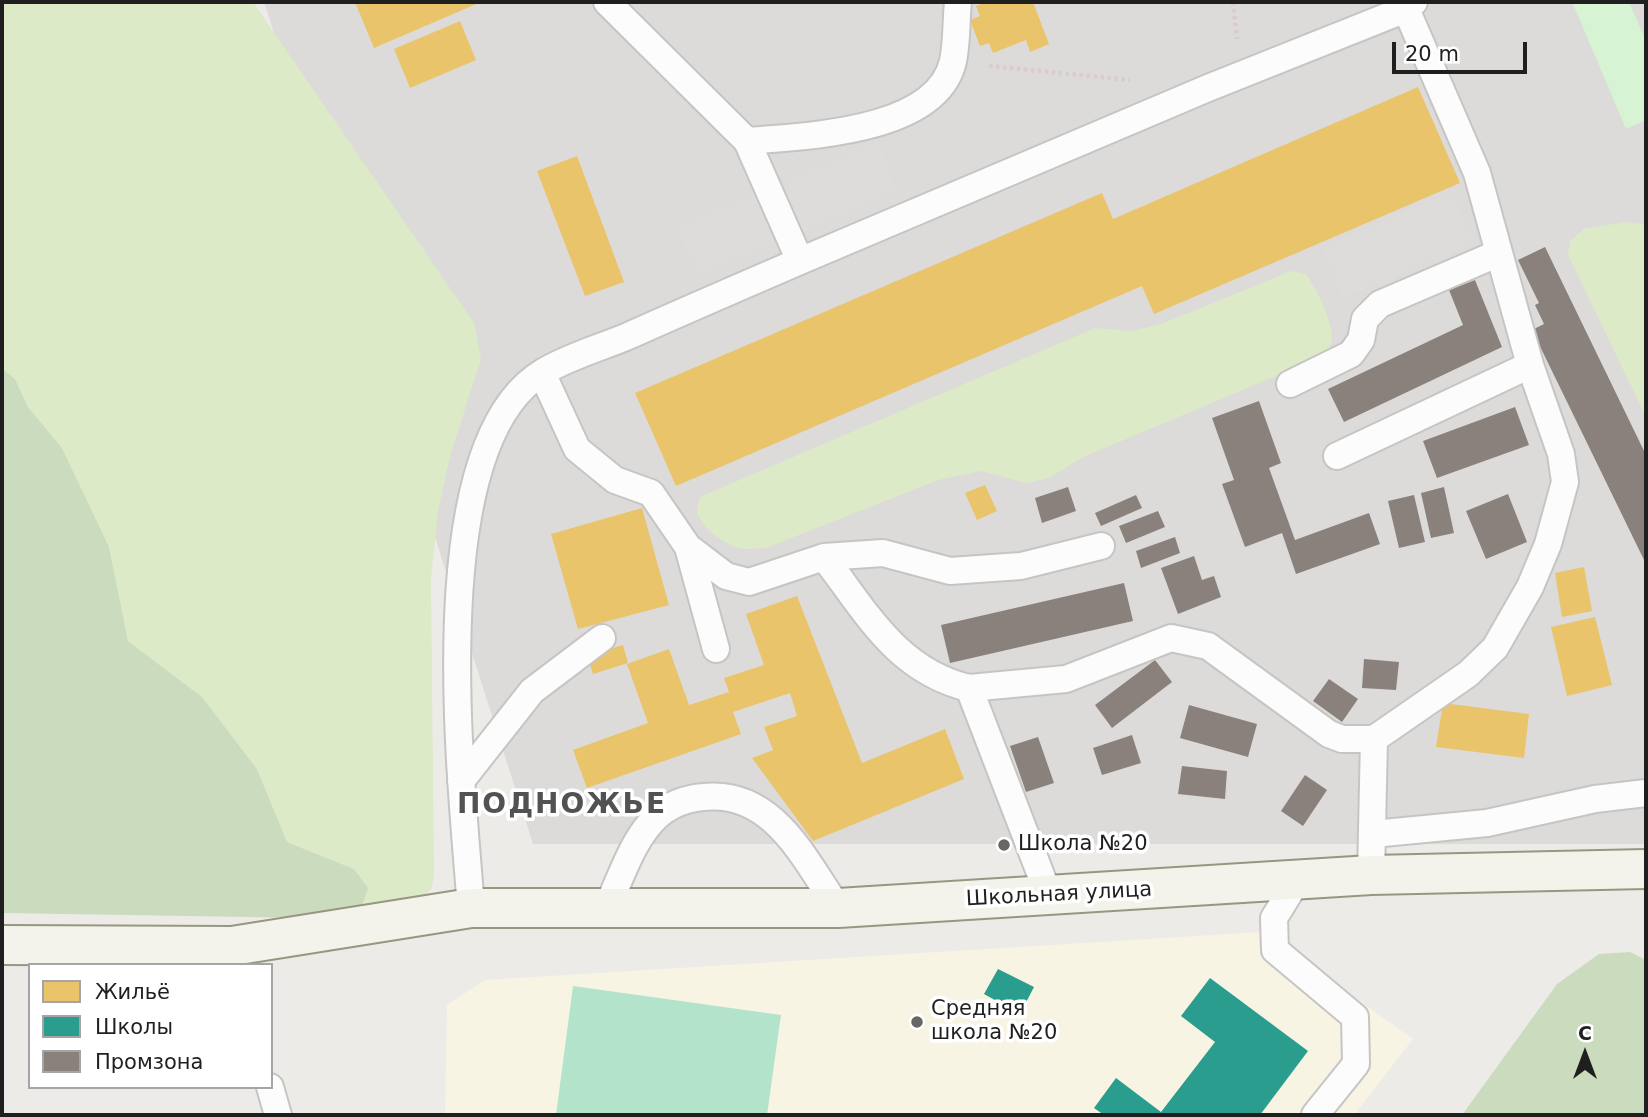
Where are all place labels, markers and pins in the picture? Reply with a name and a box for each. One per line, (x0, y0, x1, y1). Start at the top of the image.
place label: Школа №20 (1018, 832, 1148, 858)
marker: Школа №20 (996, 837, 1012, 853)
place label: Средняя школа №20 (931, 997, 1057, 1047)
marker: Средняя школа №20 (909, 1014, 925, 1030)

